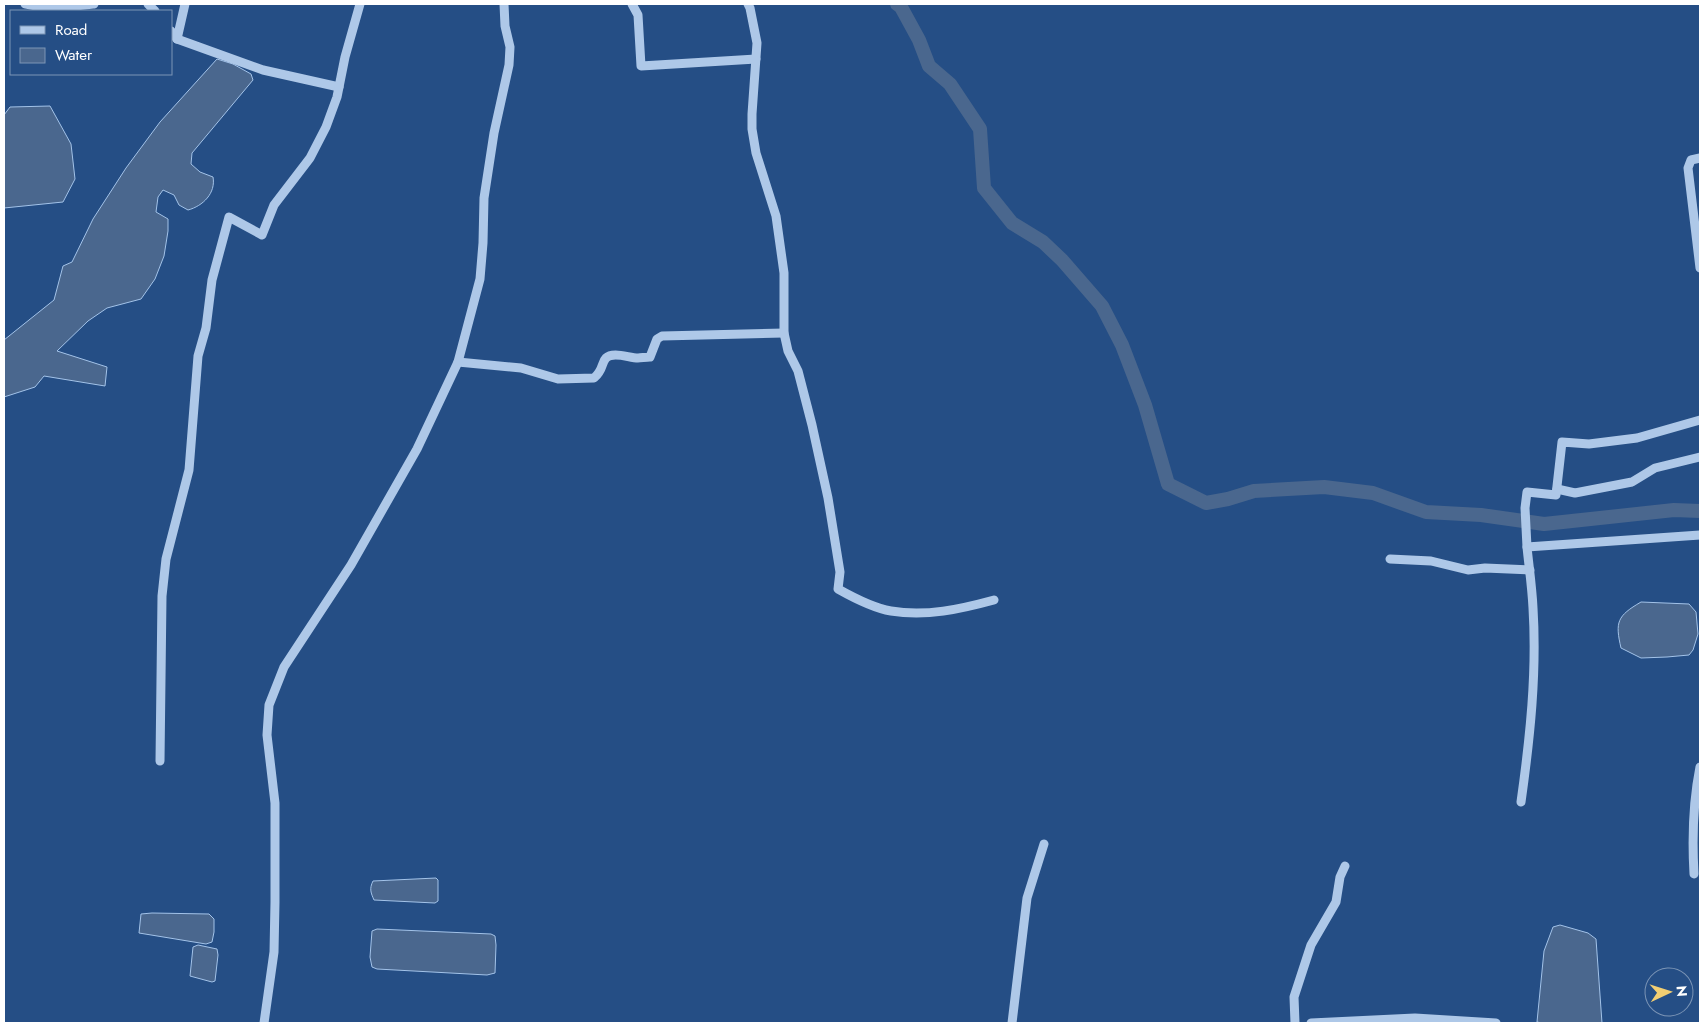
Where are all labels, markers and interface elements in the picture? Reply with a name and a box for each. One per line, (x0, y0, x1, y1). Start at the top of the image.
legend (10, 10, 172, 75)
text: Road (55, 19, 87, 41)
text: Water (55, 44, 93, 66)
north arrow (1644, 967, 1694, 1017)
text: N (1672, 985, 1692, 997)

